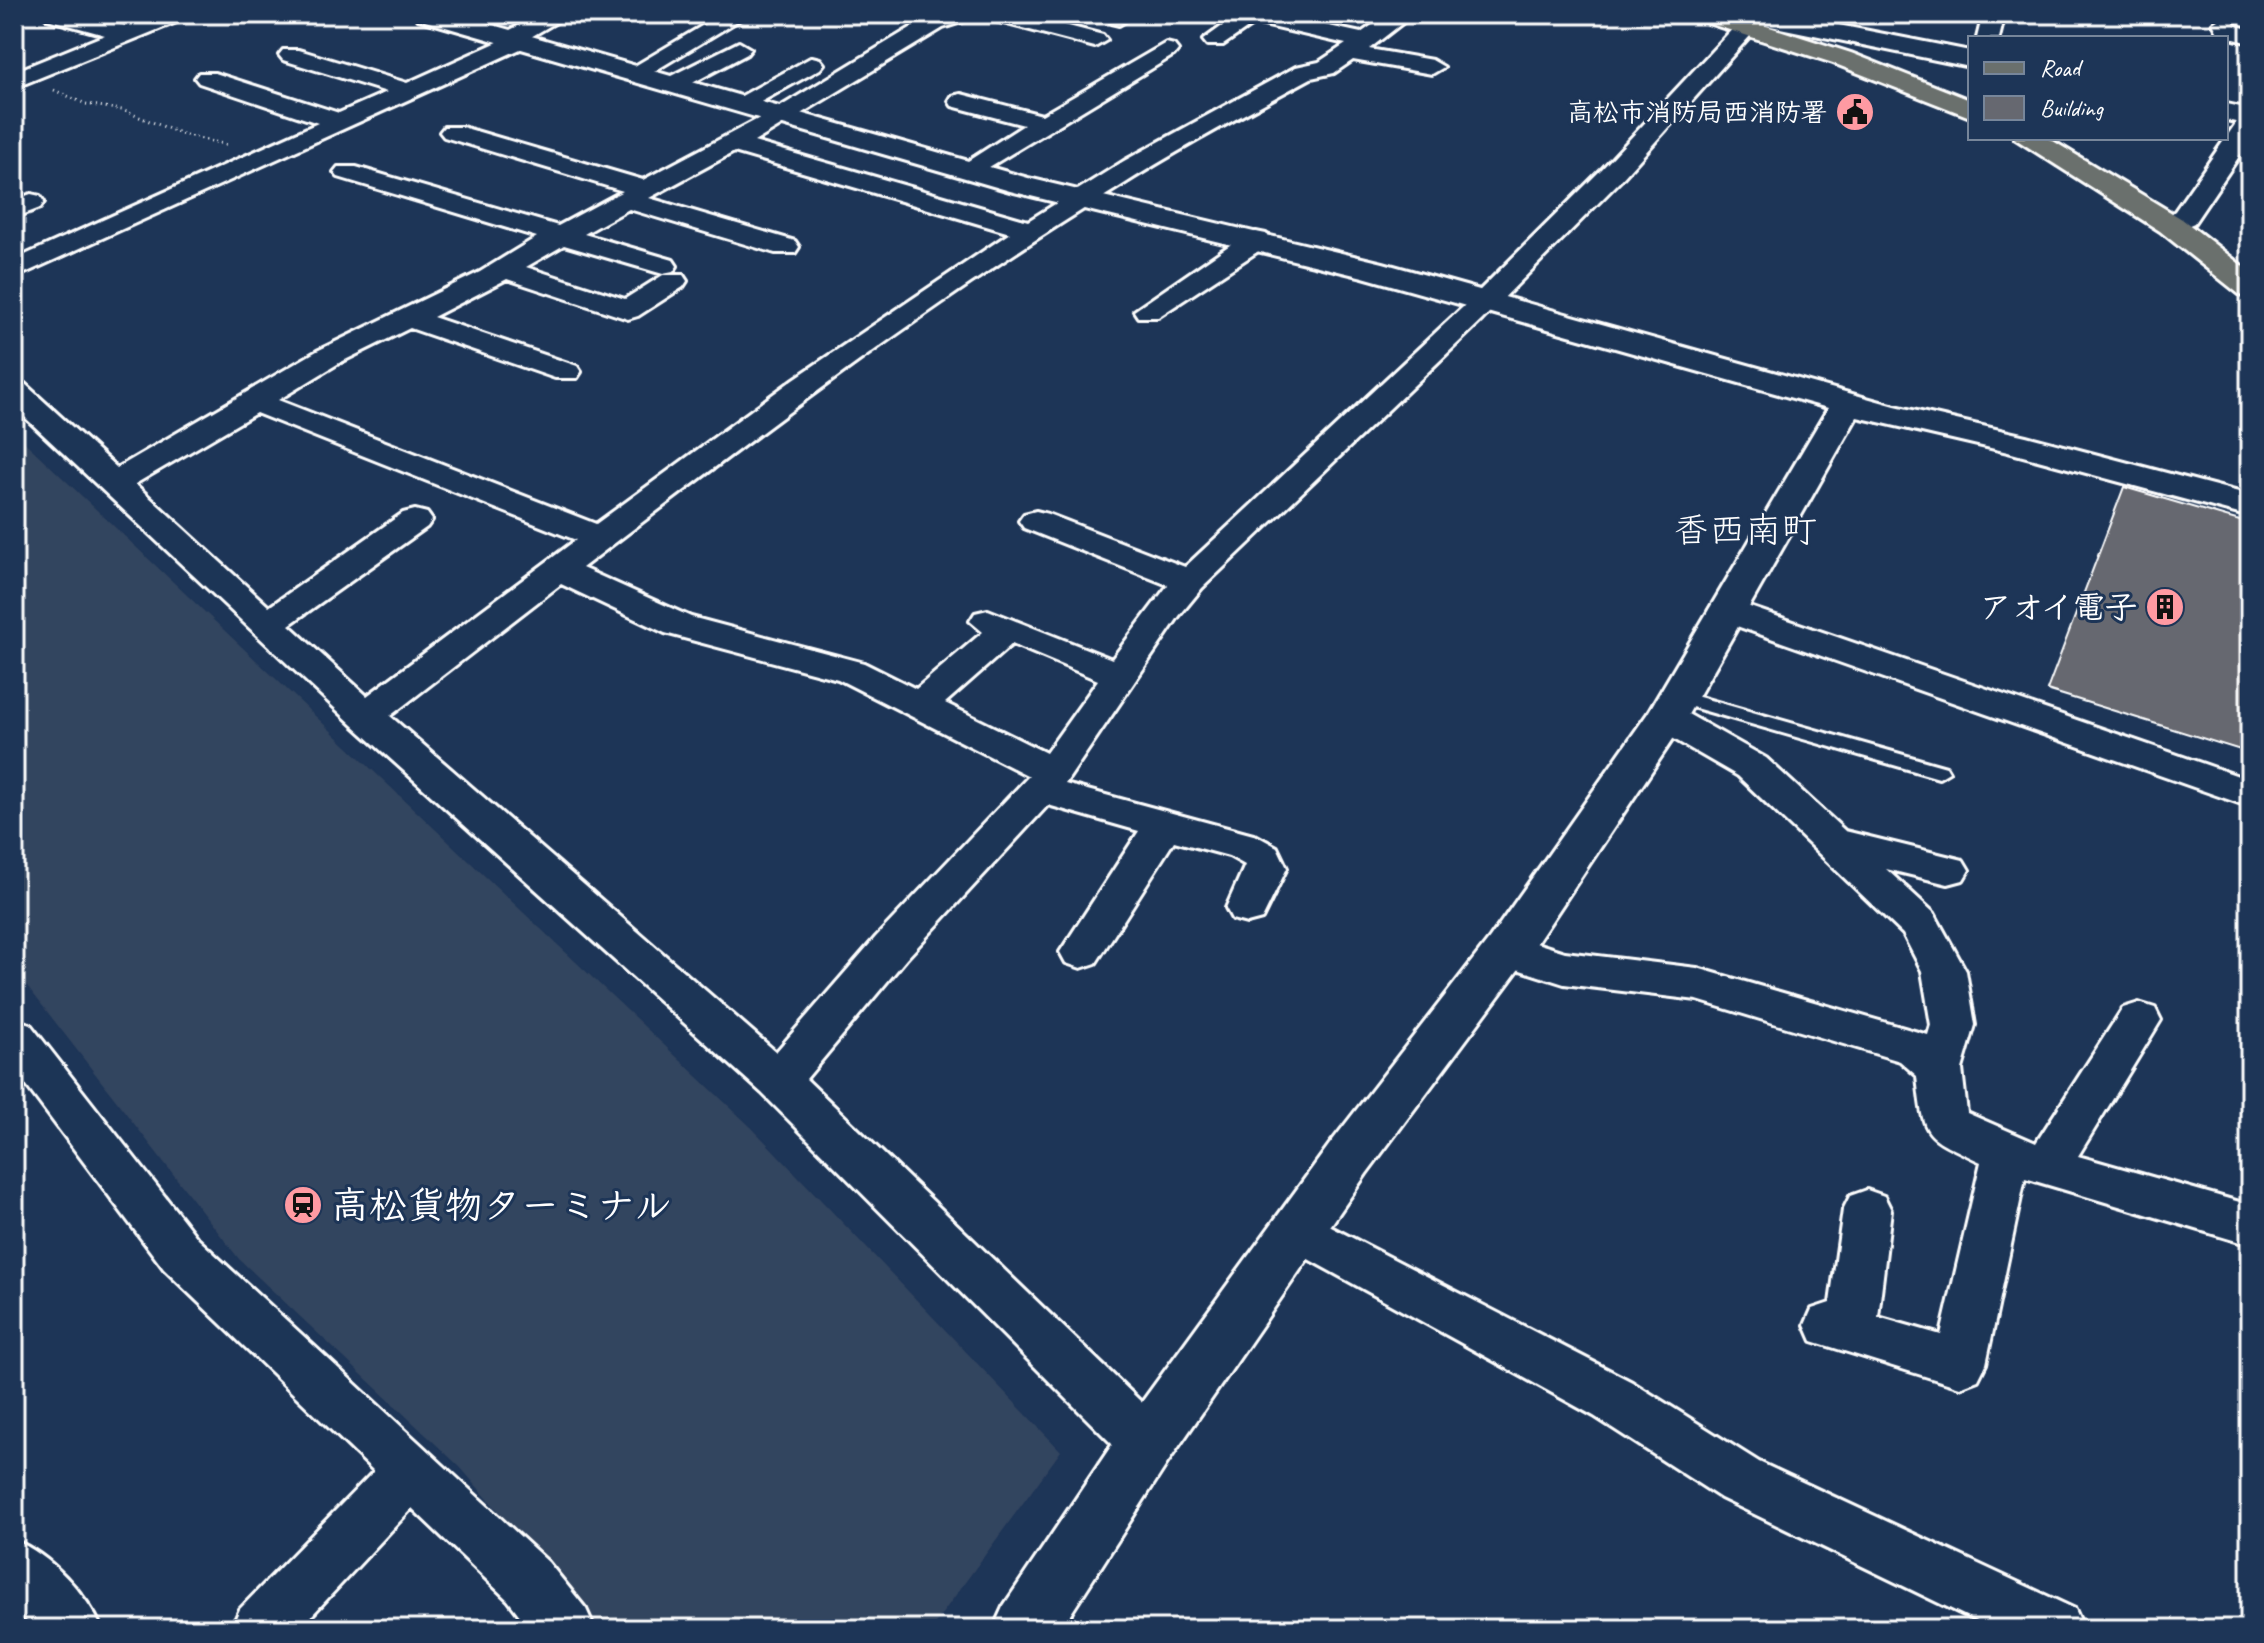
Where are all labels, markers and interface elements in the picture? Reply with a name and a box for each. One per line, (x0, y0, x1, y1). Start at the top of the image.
legend (1968, 36, 2228, 140)
text: Road (2040, 53, 2084, 83)
public building icon: 高松市消防局西消防署 (1834, 91, 1876, 133)
text: Building (2040, 93, 2105, 123)
place label: 高松市消防局西消防署 (1567, 96, 1827, 129)
district label: 香西南町 (1673, 507, 1817, 553)
building icon: アオイ電子 (2144, 586, 2186, 628)
place label: アオイ電子 (1980, 587, 2137, 628)
place label: 高松貨物ターミナル (331, 1182, 672, 1229)
station icon: 高松貨物ターミナル (282, 1184, 324, 1226)

